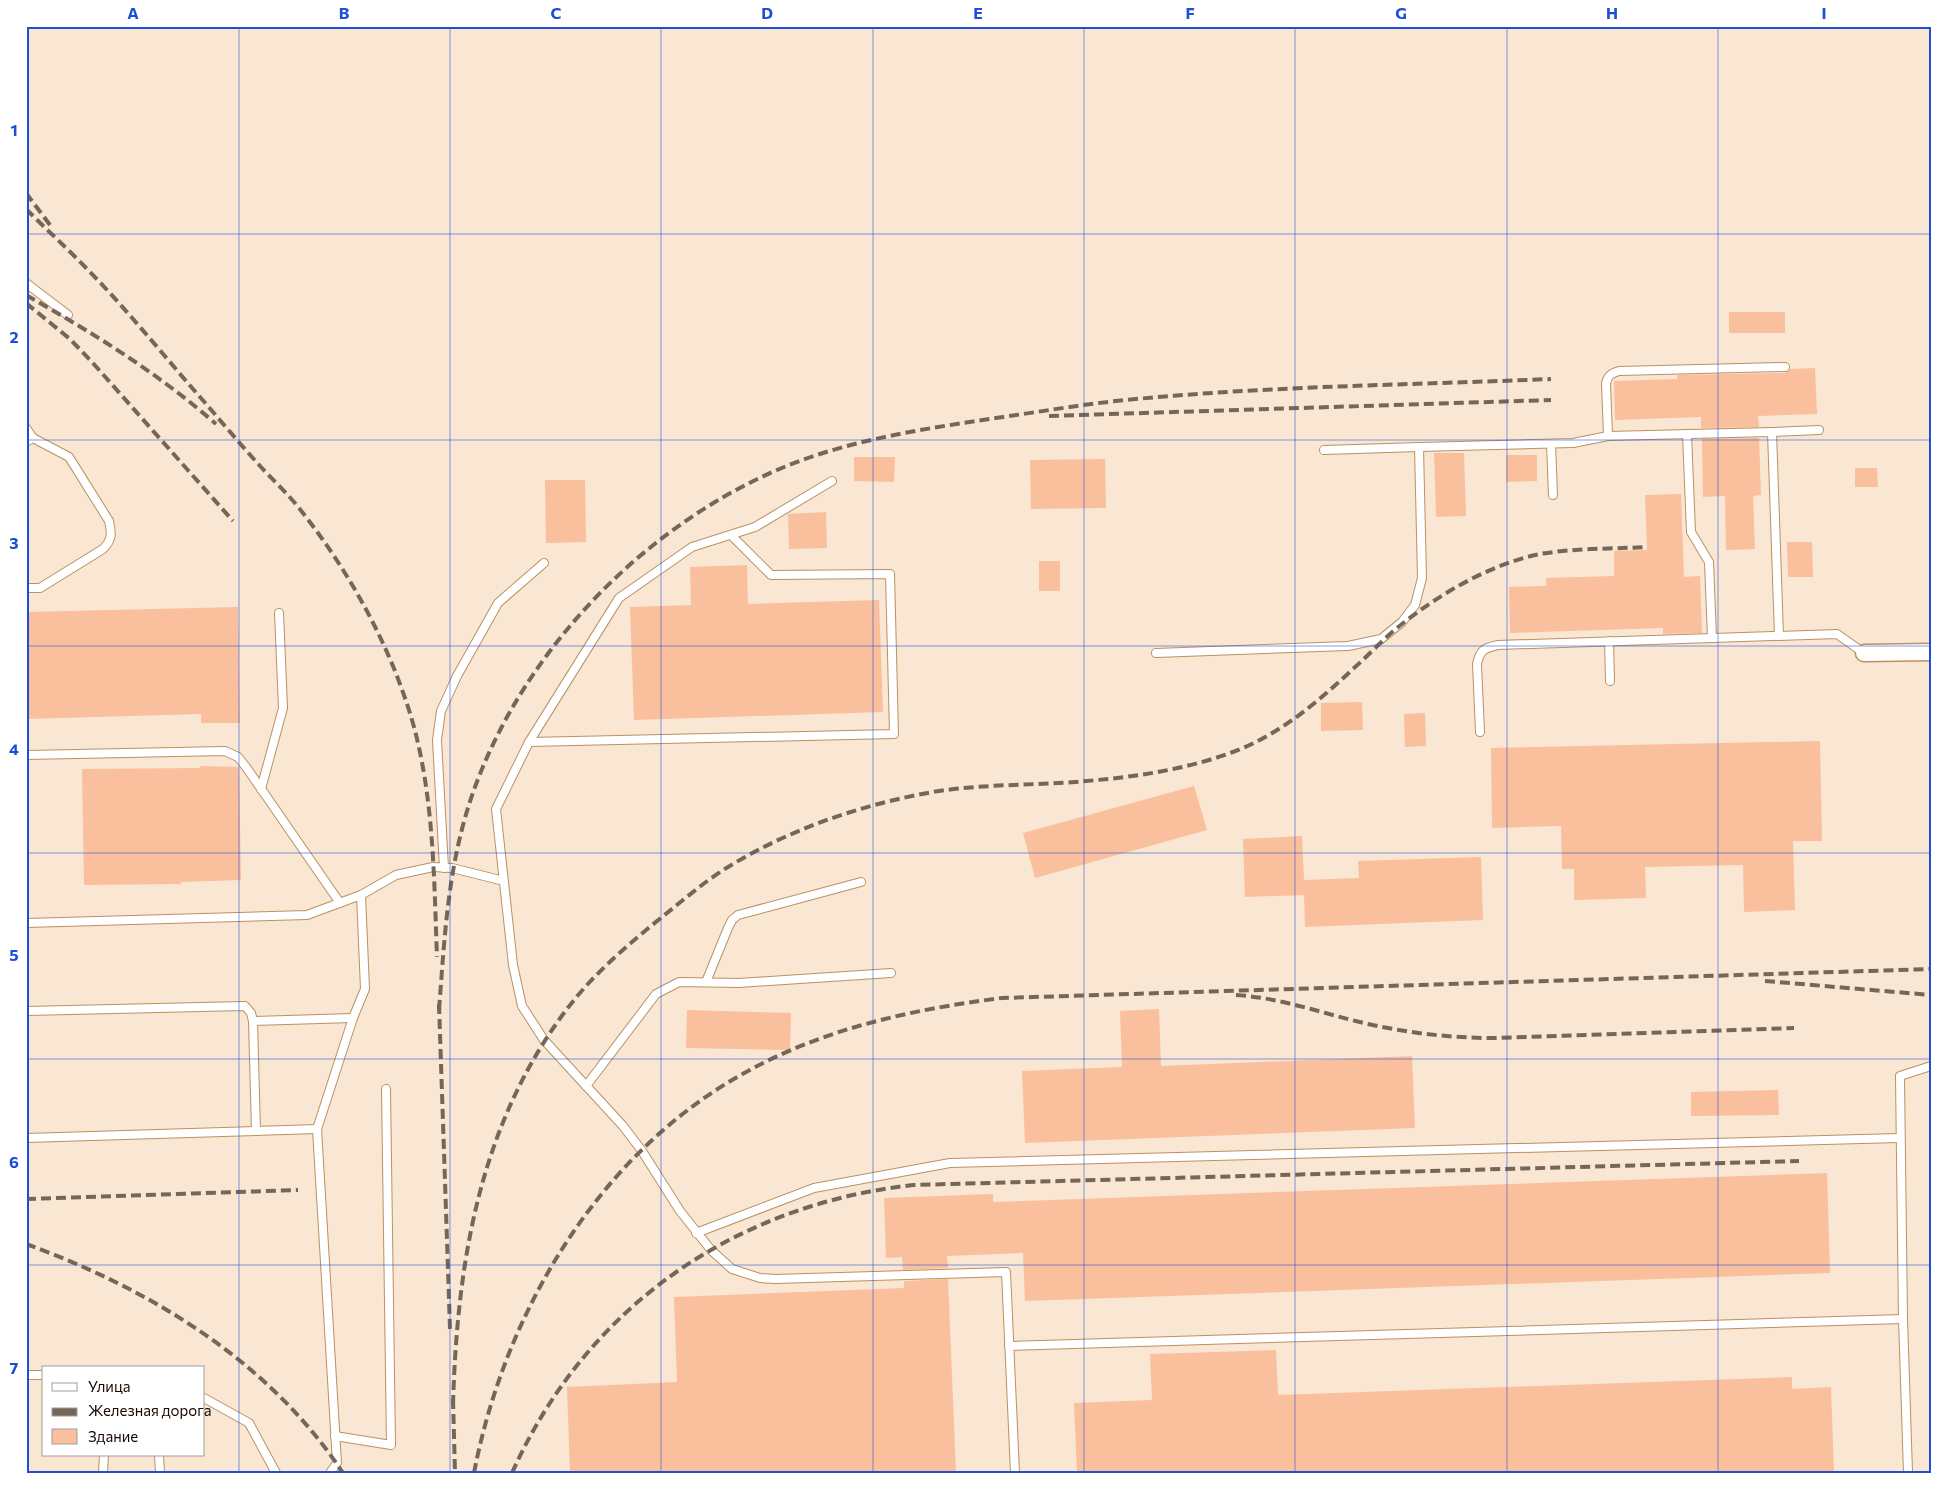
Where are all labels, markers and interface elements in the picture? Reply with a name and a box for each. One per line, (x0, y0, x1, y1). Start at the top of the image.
text: A (127, 3, 139, 22)
text: B (339, 3, 350, 22)
text: C (551, 3, 562, 22)
text: D (761, 3, 773, 22)
text: E (973, 3, 983, 22)
text: F (1185, 3, 1195, 22)
text: G (1395, 3, 1407, 22)
text: H (1606, 3, 1618, 22)
text: I (1821, 3, 1827, 22)
text: 1 (10, 120, 18, 139)
text: 2 (9, 327, 19, 346)
text: 3 (9, 533, 19, 552)
text: 4 (9, 739, 19, 758)
text: 5 (9, 945, 19, 964)
text: 6 (9, 1152, 19, 1171)
text: 7 (10, 1358, 19, 1377)
legend (42, 1366, 205, 1456)
text: Улица (88, 1377, 130, 1395)
text: Железная дорога (88, 1401, 212, 1419)
text: Здание (88, 1427, 138, 1445)

